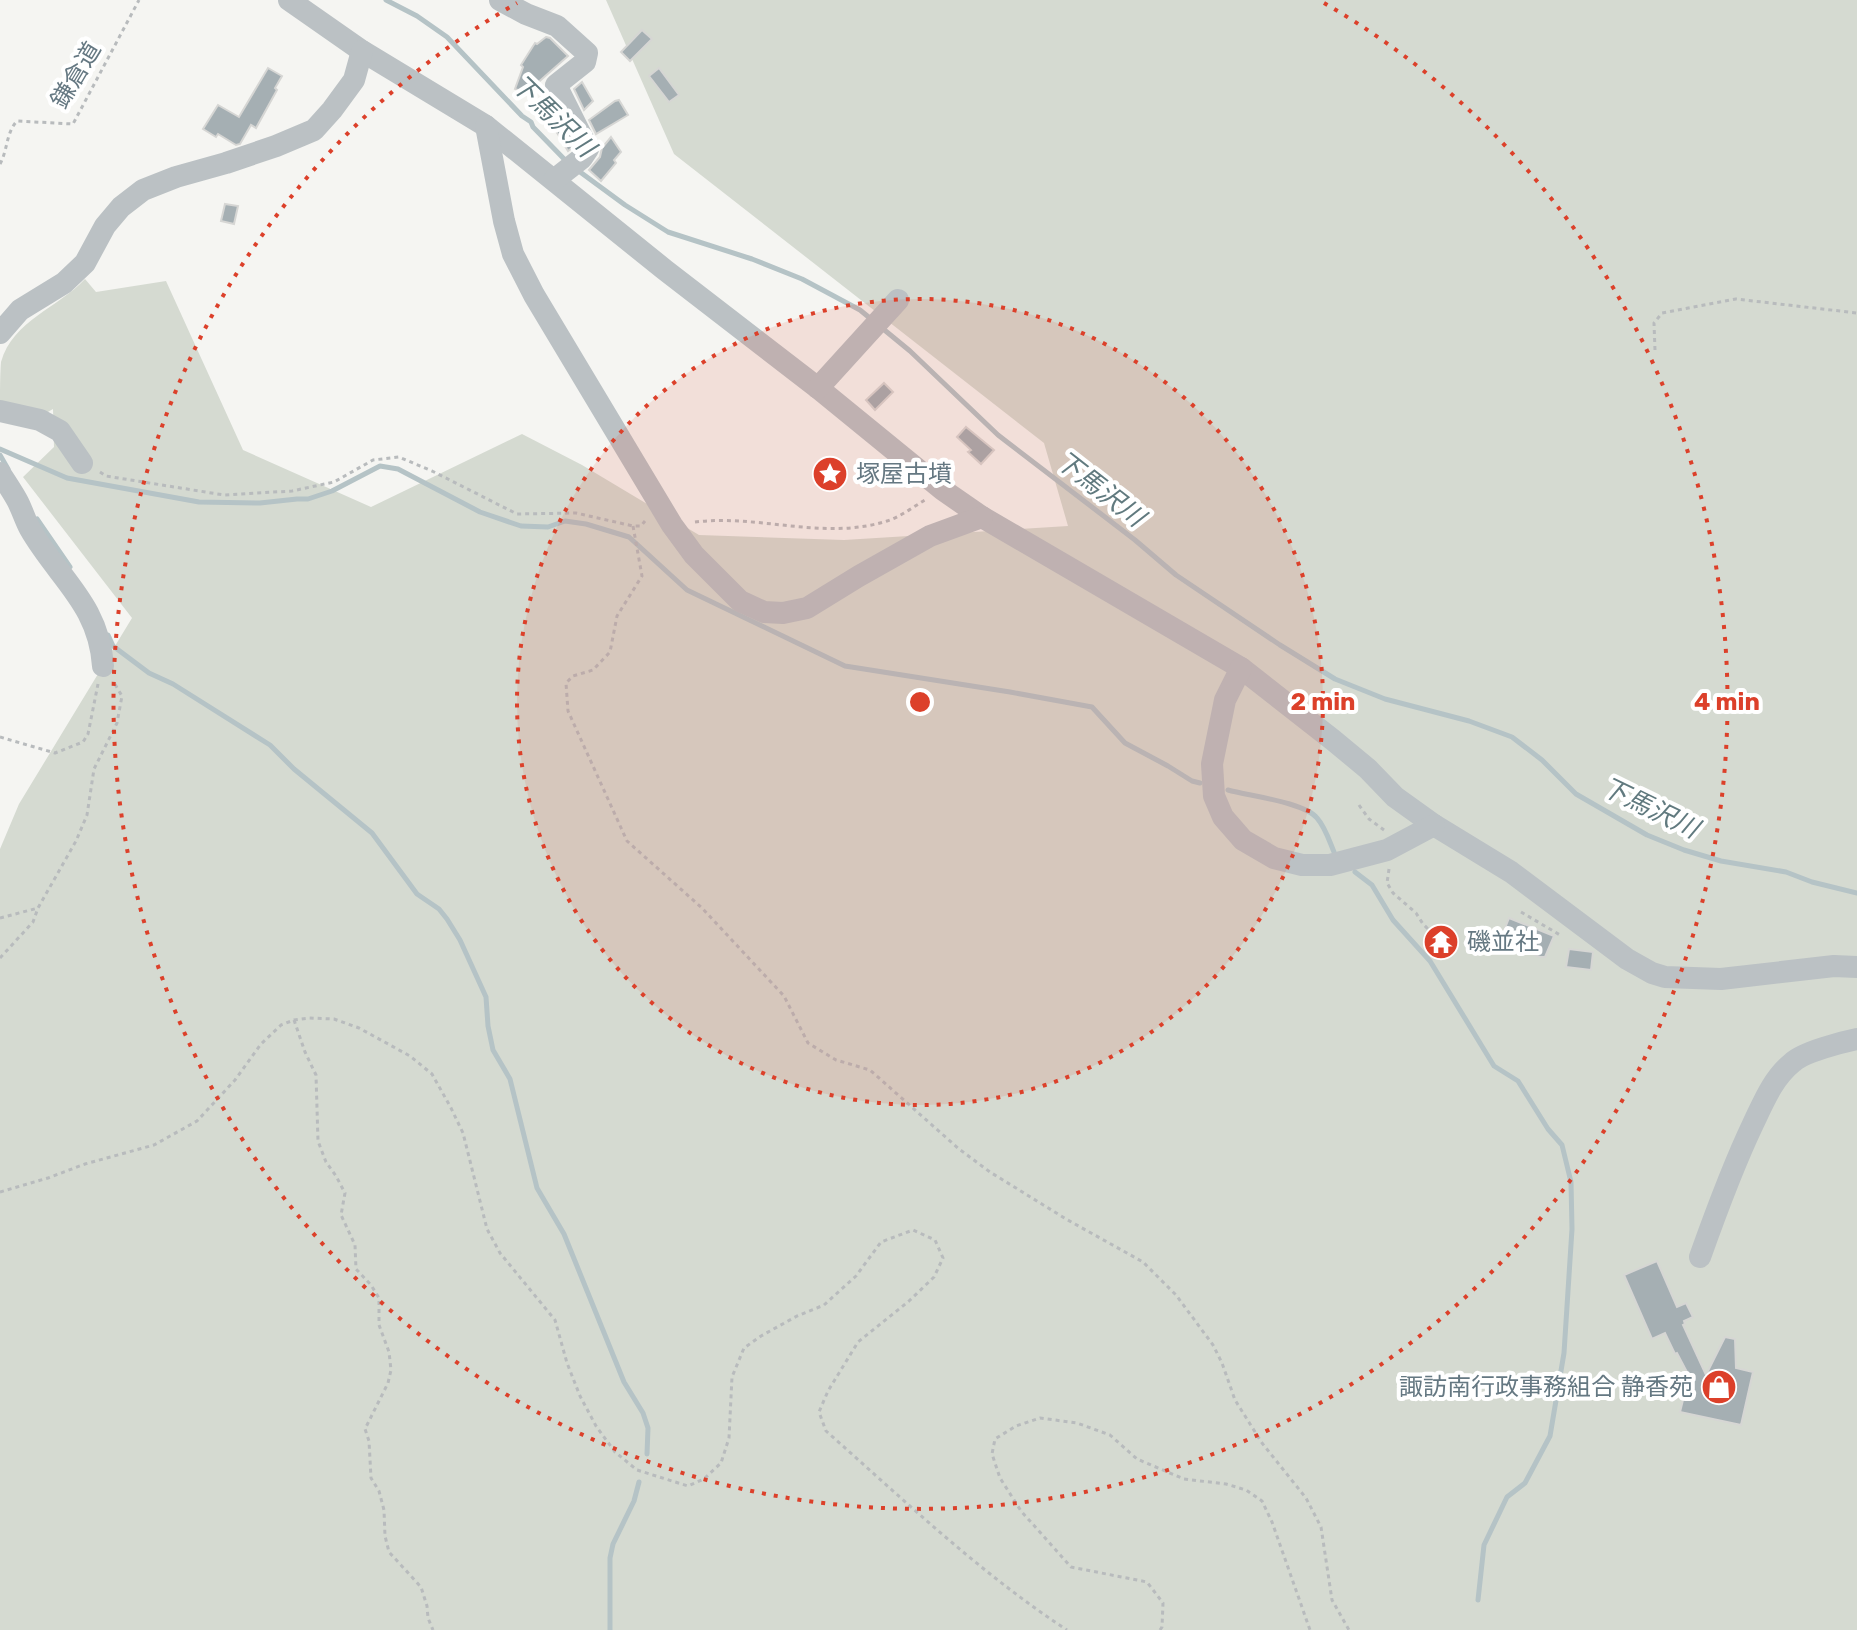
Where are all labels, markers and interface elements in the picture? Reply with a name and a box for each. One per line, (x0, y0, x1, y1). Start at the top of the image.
street label: 鎌倉道 (45, 37, 107, 113)
water label: 下馬沢川 (505, 69, 603, 165)
water label: 下馬沢川 (1049, 445, 1153, 535)
place icon: 塚屋古墳 (811, 455, 849, 493)
place label: 塚屋古墳 (856, 460, 952, 488)
centre of rings (906, 688, 934, 716)
text: 2 min (1291, 688, 1356, 716)
text: 4 min (1694, 688, 1760, 716)
water label: 下馬沢川 (1596, 771, 1706, 846)
temple icon: 磯並社 (1422, 923, 1460, 961)
place label: 磯並社 (1467, 928, 1539, 956)
shop icon: 諏訪南行政事務組合 静香苑 (1700, 1368, 1738, 1406)
place label: 諏訪南行政事務組合 静香苑 (1399, 1373, 1693, 1401)

